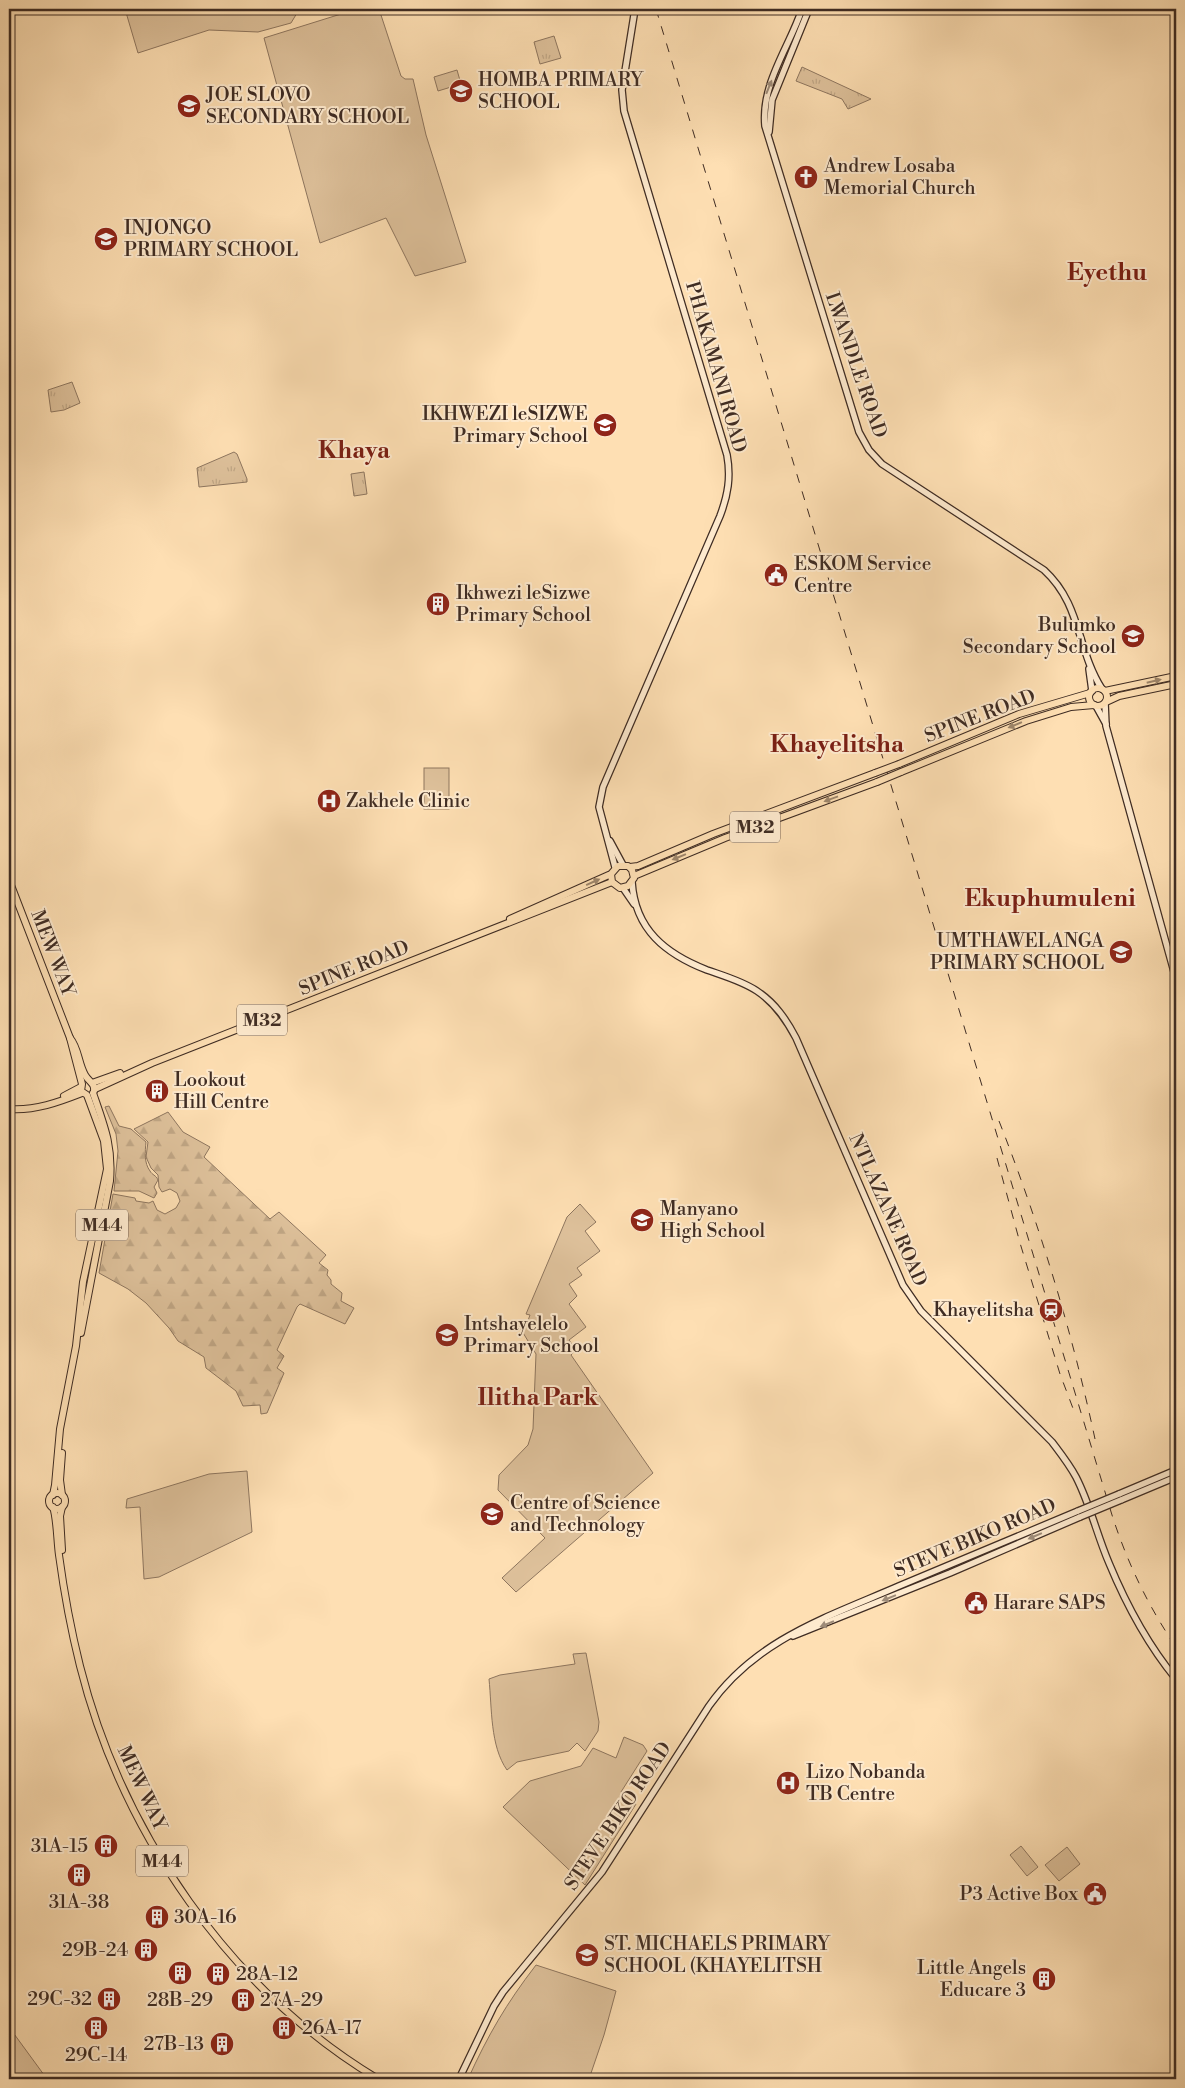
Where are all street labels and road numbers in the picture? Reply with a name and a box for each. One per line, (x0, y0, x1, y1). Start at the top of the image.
street label: PHAKAMANI ROAD (680, 279, 752, 455)
street label: LWANDLE ROAD (820, 289, 892, 441)
street label: SPINE ROAD (921, 684, 1039, 748)
road number: M32 (730, 812, 780, 842)
street label: MEW WAY (25, 906, 81, 1001)
street label: SPINE ROAD (295, 935, 413, 1001)
road number: M32 (237, 1004, 287, 1036)
street label: NTLAZANE ROAD (843, 1130, 933, 1290)
road number: M44 (76, 1210, 128, 1240)
street label: STEVE BIKO ROAD (890, 1493, 1060, 1583)
street label: STEVE BIKO ROAD (559, 1737, 677, 1895)
street label: MEW WAY (112, 1742, 173, 1836)
road number: M44 (136, 1845, 188, 1876)

